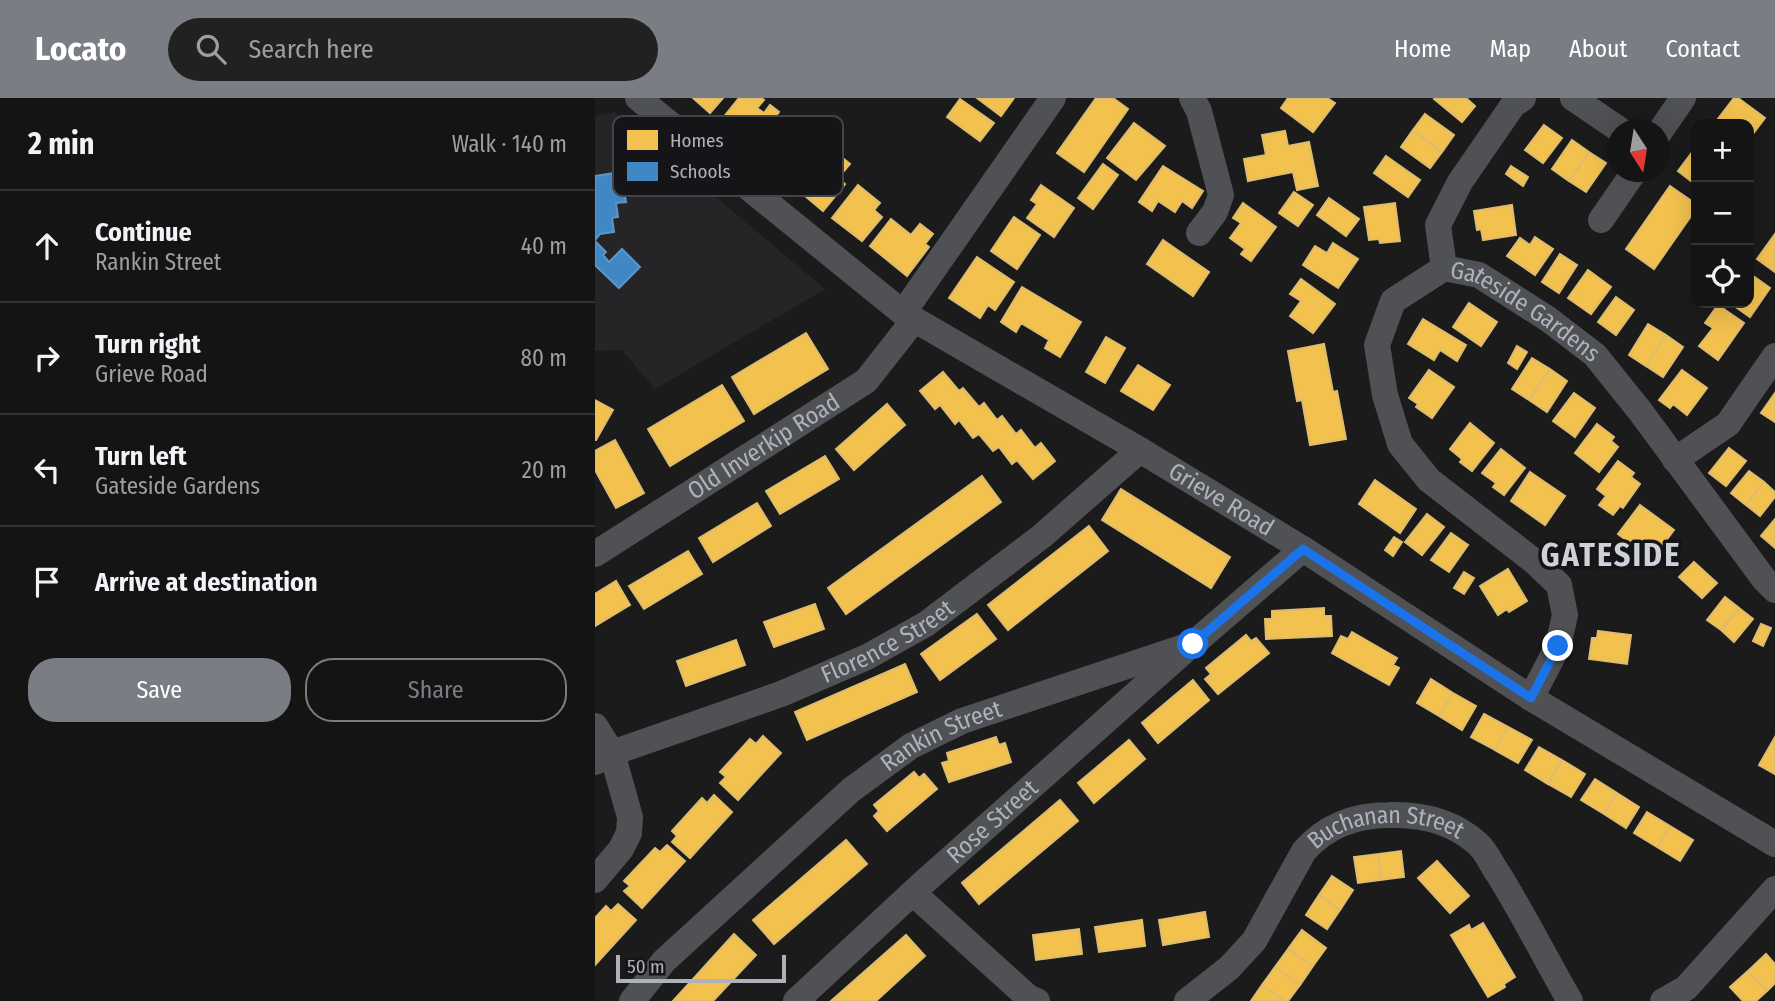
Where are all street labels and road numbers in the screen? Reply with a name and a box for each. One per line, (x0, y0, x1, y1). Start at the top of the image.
street label: Gateside Gardens (1448, 256, 1606, 368)
street label: Old Inverkip Road (682, 388, 845, 505)
street label: Grieve Road (1164, 457, 1279, 542)
street label: Florence Street (817, 594, 960, 689)
street label: Rankin Street (875, 695, 1006, 777)
street label: Rose Street (941, 774, 1044, 869)
street label: Buchanan Street (1302, 801, 1470, 855)

